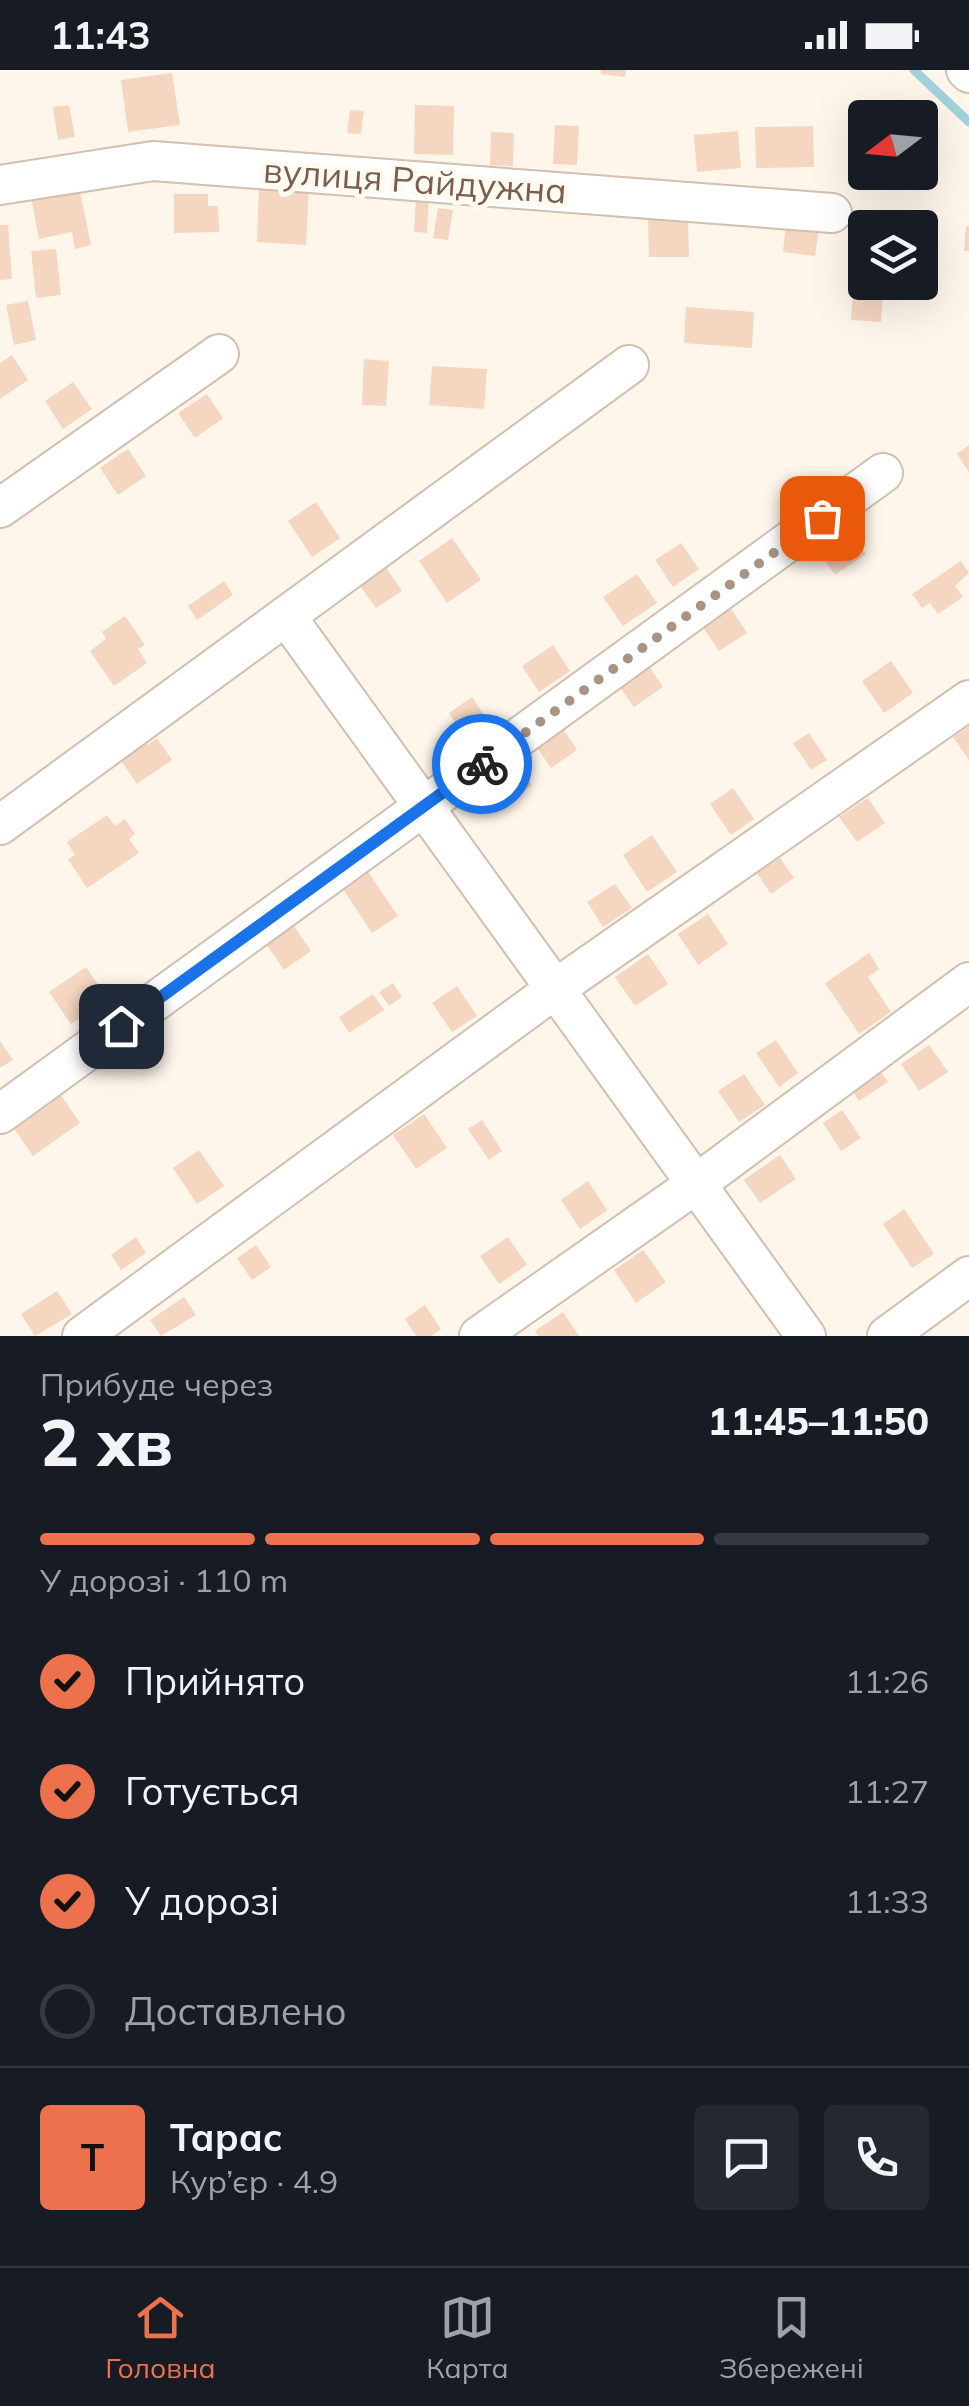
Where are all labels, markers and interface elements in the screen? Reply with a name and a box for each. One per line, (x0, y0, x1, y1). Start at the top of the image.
text: 11:43 (50, 11, 151, 59)
north arrow (848, 100, 938, 190)
map controls (848, 100, 938, 300)
street label: вулиця Райдужна (262, 147, 568, 213)
button: layers (848, 210, 938, 300)
pin (780, 476, 865, 561)
icon: bag (795, 491, 850, 546)
courier (432, 714, 532, 814)
icon: bike (455, 737, 510, 792)
pin (79, 984, 164, 1069)
icon: home (94, 999, 149, 1054)
text: Прибуде через (40, 1364, 273, 1404)
text: 11:45–11:50 (708, 1397, 929, 1445)
text: 2 хв (40, 1401, 173, 1482)
text: У дорозі · 110 m (40, 1560, 288, 1600)
icon: check (40, 1654, 95, 1709)
text: Прийнято (125, 1657, 305, 1705)
text: 11:26 (845, 1661, 929, 1701)
icon: check (40, 1764, 95, 1819)
text: Готується (125, 1767, 300, 1815)
text: 11:27 (845, 1771, 929, 1811)
icon: check (40, 1874, 95, 1929)
text: У дорозі (125, 1877, 279, 1925)
text: 11:33 (845, 1881, 929, 1921)
text: Доставлено (125, 1987, 347, 2035)
button: chat (694, 2105, 799, 2210)
button: phone (824, 2105, 929, 2210)
text: Тарас (170, 2113, 283, 2161)
text: Т (81, 2133, 104, 2181)
text: Кур’єр · 4.9 (170, 2161, 338, 2201)
tab: Головна (105, 2290, 216, 2385)
tab: Карта (426, 2290, 509, 2385)
tab: Збережені (719, 2290, 864, 2385)

